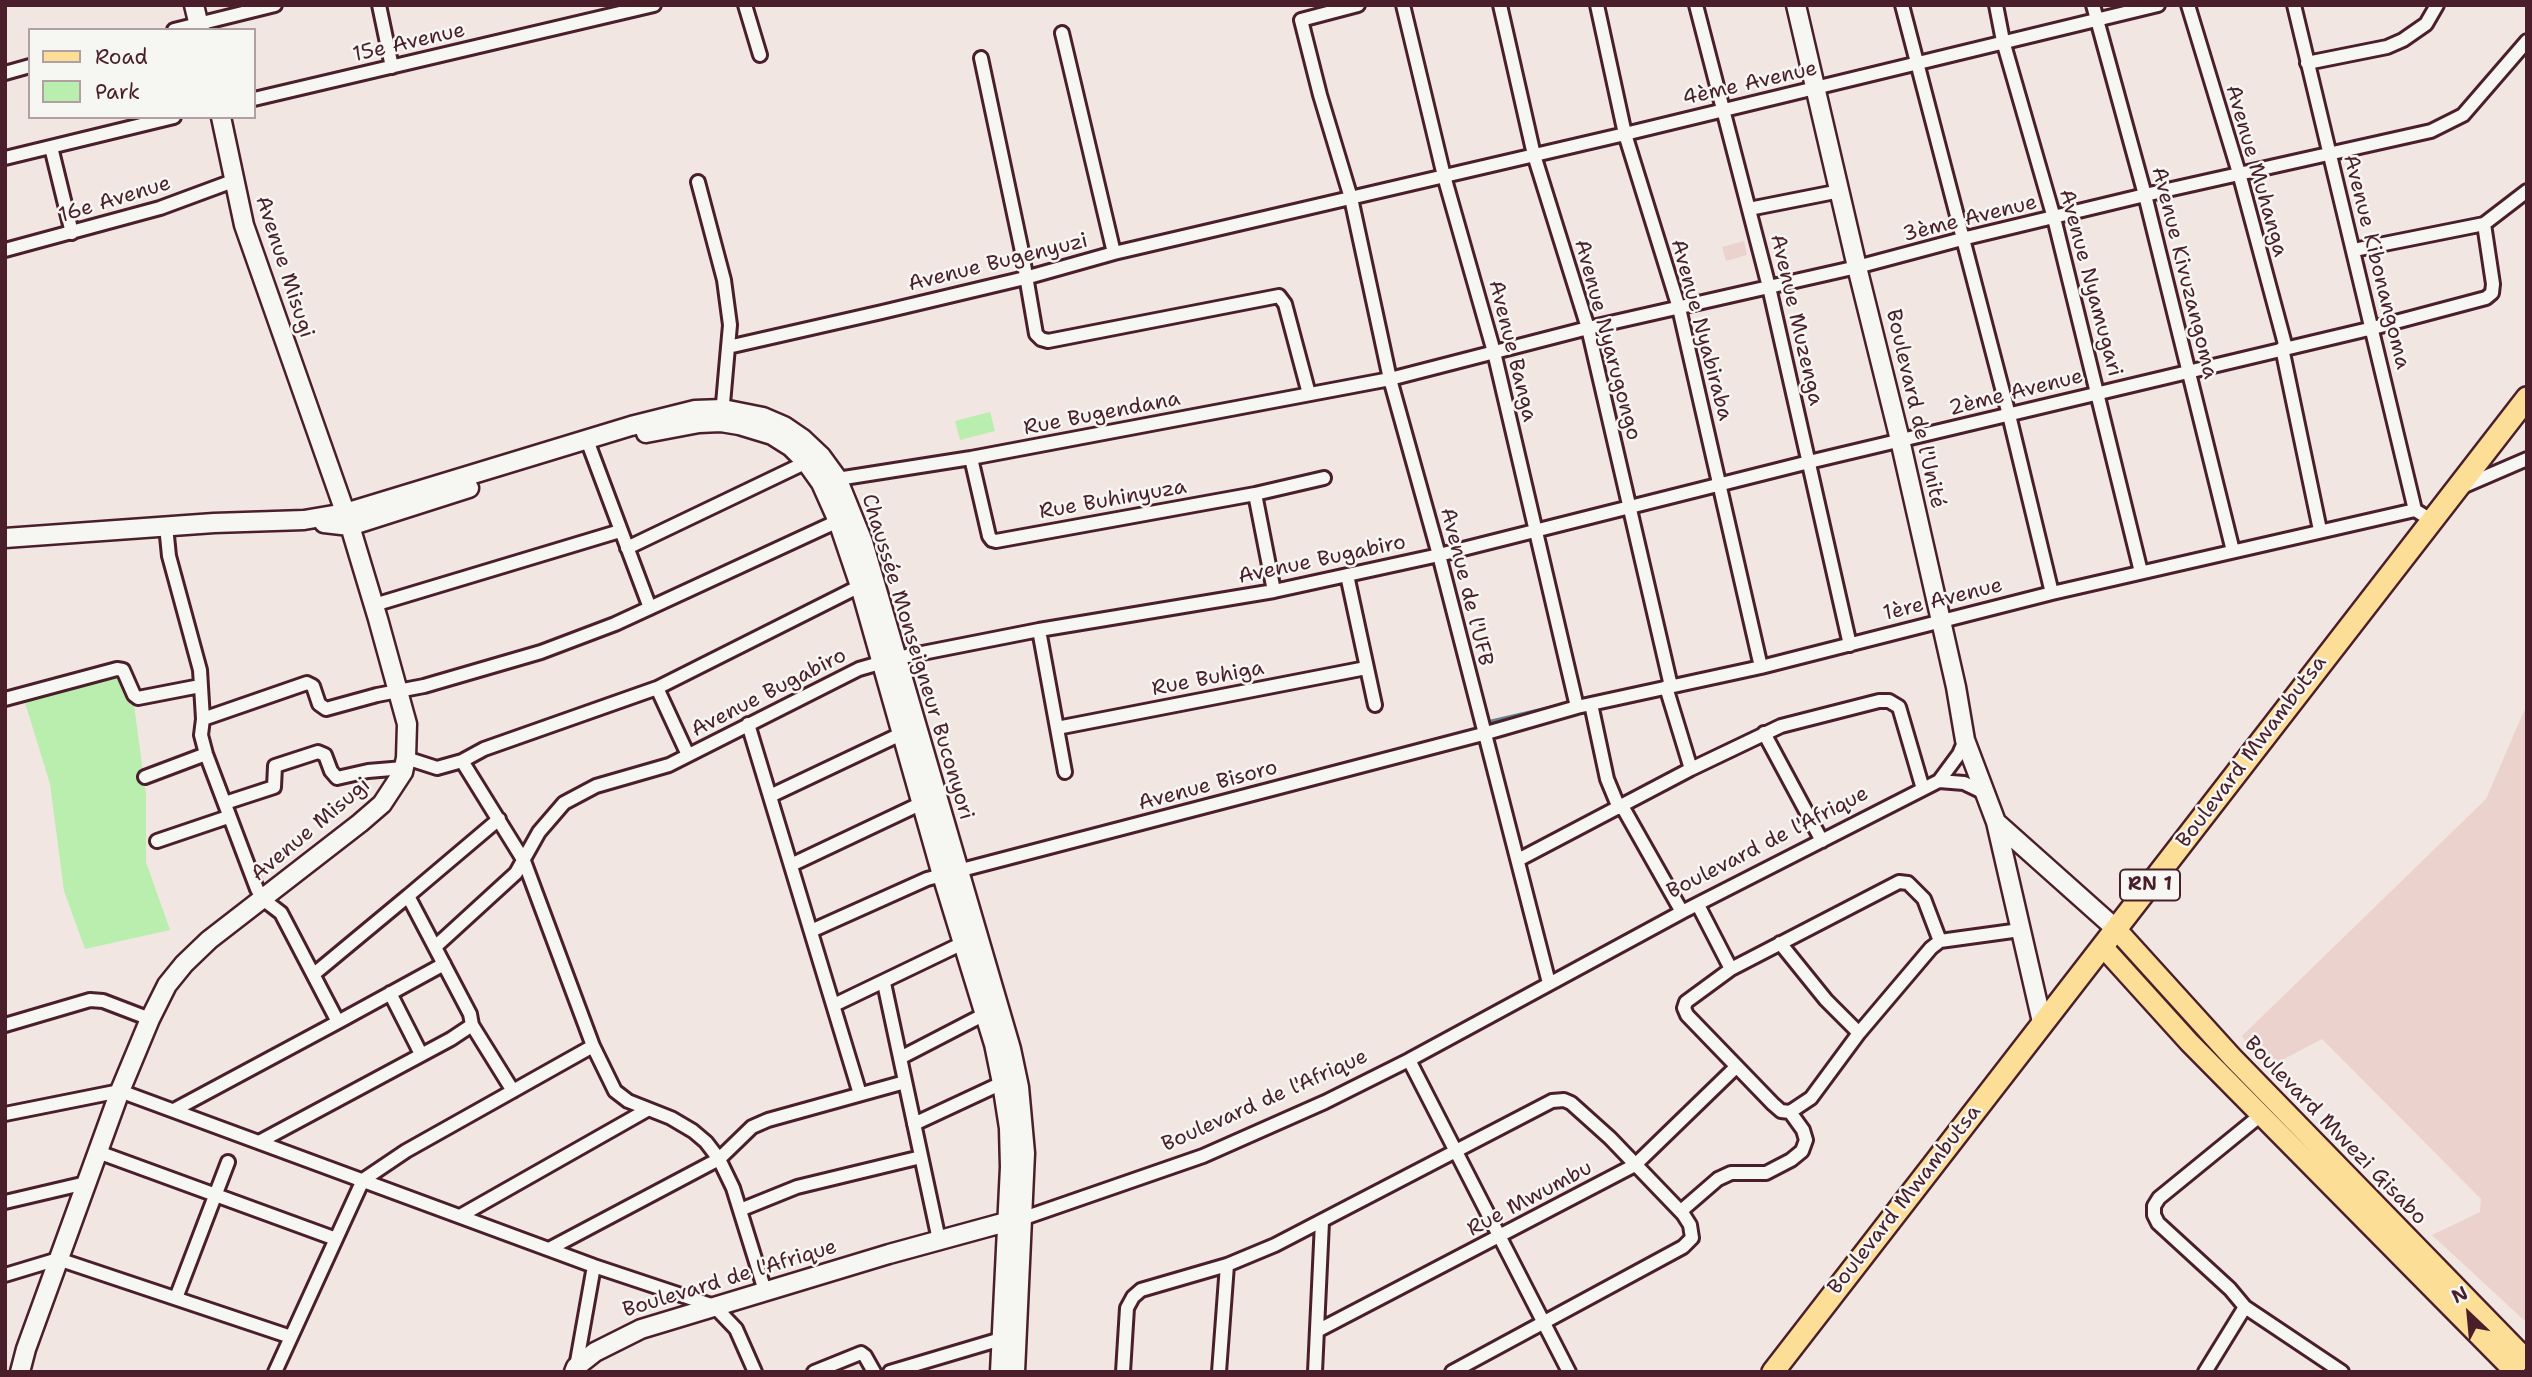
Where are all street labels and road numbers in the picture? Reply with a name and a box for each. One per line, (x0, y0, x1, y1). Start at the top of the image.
street label: 15e Avenue (350, 18, 468, 68)
street label: 4ème Avenue (1680, 56, 1820, 112)
street label: Avenue Muhanga (2219, 82, 2293, 260)
street label: Avenue Kibonangoma (2337, 152, 2415, 372)
street label: Avenue Kivuzangoma (2145, 164, 2223, 382)
street label: 16e Avenue (56, 171, 174, 229)
street label: Avenue Nyamugari (2053, 187, 2127, 379)
street label: 3ème Avenue (1900, 190, 2040, 248)
street label: Avenue Misugi (249, 193, 319, 341)
street label: Avenue Bugenyuzi (906, 228, 1090, 298)
street label: Avenue Muzenga (1764, 232, 1828, 408)
street label: Avenue Nyarugongo (1568, 237, 1646, 443)
street label: Avenue Nyabiraba (1665, 237, 1737, 423)
street label: Avenue Banga (1482, 278, 1542, 424)
street label: Boulevard de l'Unité (1880, 307, 1950, 511)
street label: 2ème Avenue (1946, 364, 2086, 422)
street label: Rue Bugendana (1022, 386, 1182, 442)
street label: Rue Buhinyuza (1037, 475, 1189, 525)
street label: Chaussée Monseigneur Buconyori (855, 491, 979, 823)
street label: Avenue de l'UFB (1434, 505, 1498, 669)
street label: Avenue Bugabiro (1236, 530, 1408, 590)
street label: 1ère Avenue (1881, 573, 2005, 627)
street label: Avenue Bugabiro (687, 643, 851, 743)
street label: Boulevard Mwambutsa (2172, 651, 2332, 853)
street label: Rue Buhiga (1150, 656, 1266, 702)
street label: Avenue Bisoro (1136, 755, 1280, 817)
street label: Avenue Misugi (246, 773, 376, 887)
street label: Boulevard de l'Afrique (1663, 781, 1873, 905)
road number: RN 1 (2120, 870, 2180, 900)
street label: Boulevard Mwezi Gisabo (2238, 1031, 2432, 1231)
street label: Boulevard de l'Afrique (1158, 1044, 1372, 1158)
street label: Boulevard Mwambutsa (1823, 1100, 1987, 1300)
street label: Rue Mwumbu (1463, 1155, 1597, 1243)
street label: Boulevard de l'Afrique (620, 1234, 840, 1324)

